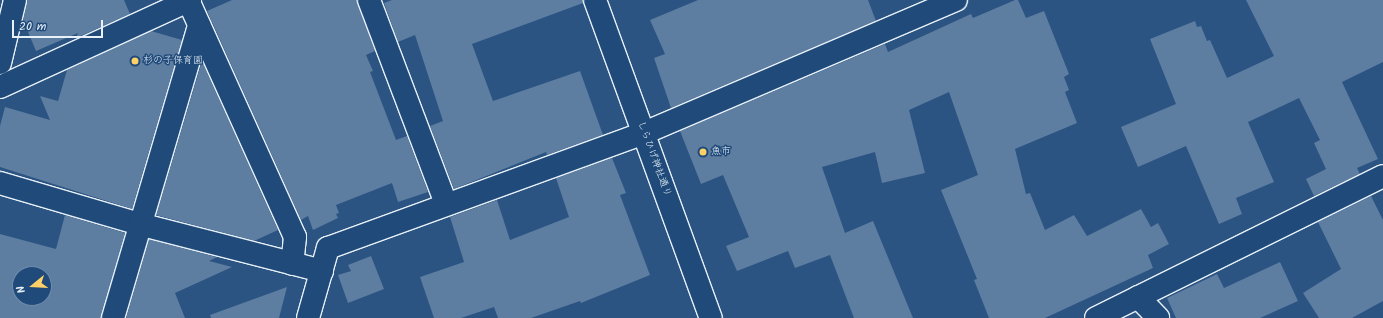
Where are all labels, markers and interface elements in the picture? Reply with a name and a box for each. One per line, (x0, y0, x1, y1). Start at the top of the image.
scale bar (14, 12, 105, 38)
text: 20 m (19, 17, 46, 36)
place label: 杉の子保育園 (143, 55, 203, 67)
marker: 杉の子保育園 (130, 56, 140, 66)
street label: しらひげ神社通り (635, 119, 673, 199)
place label: 魚市 (711, 146, 731, 158)
marker: 魚市 (698, 147, 708, 157)
north arrow (12, 266, 52, 306)
text: N (12, 283, 31, 295)

